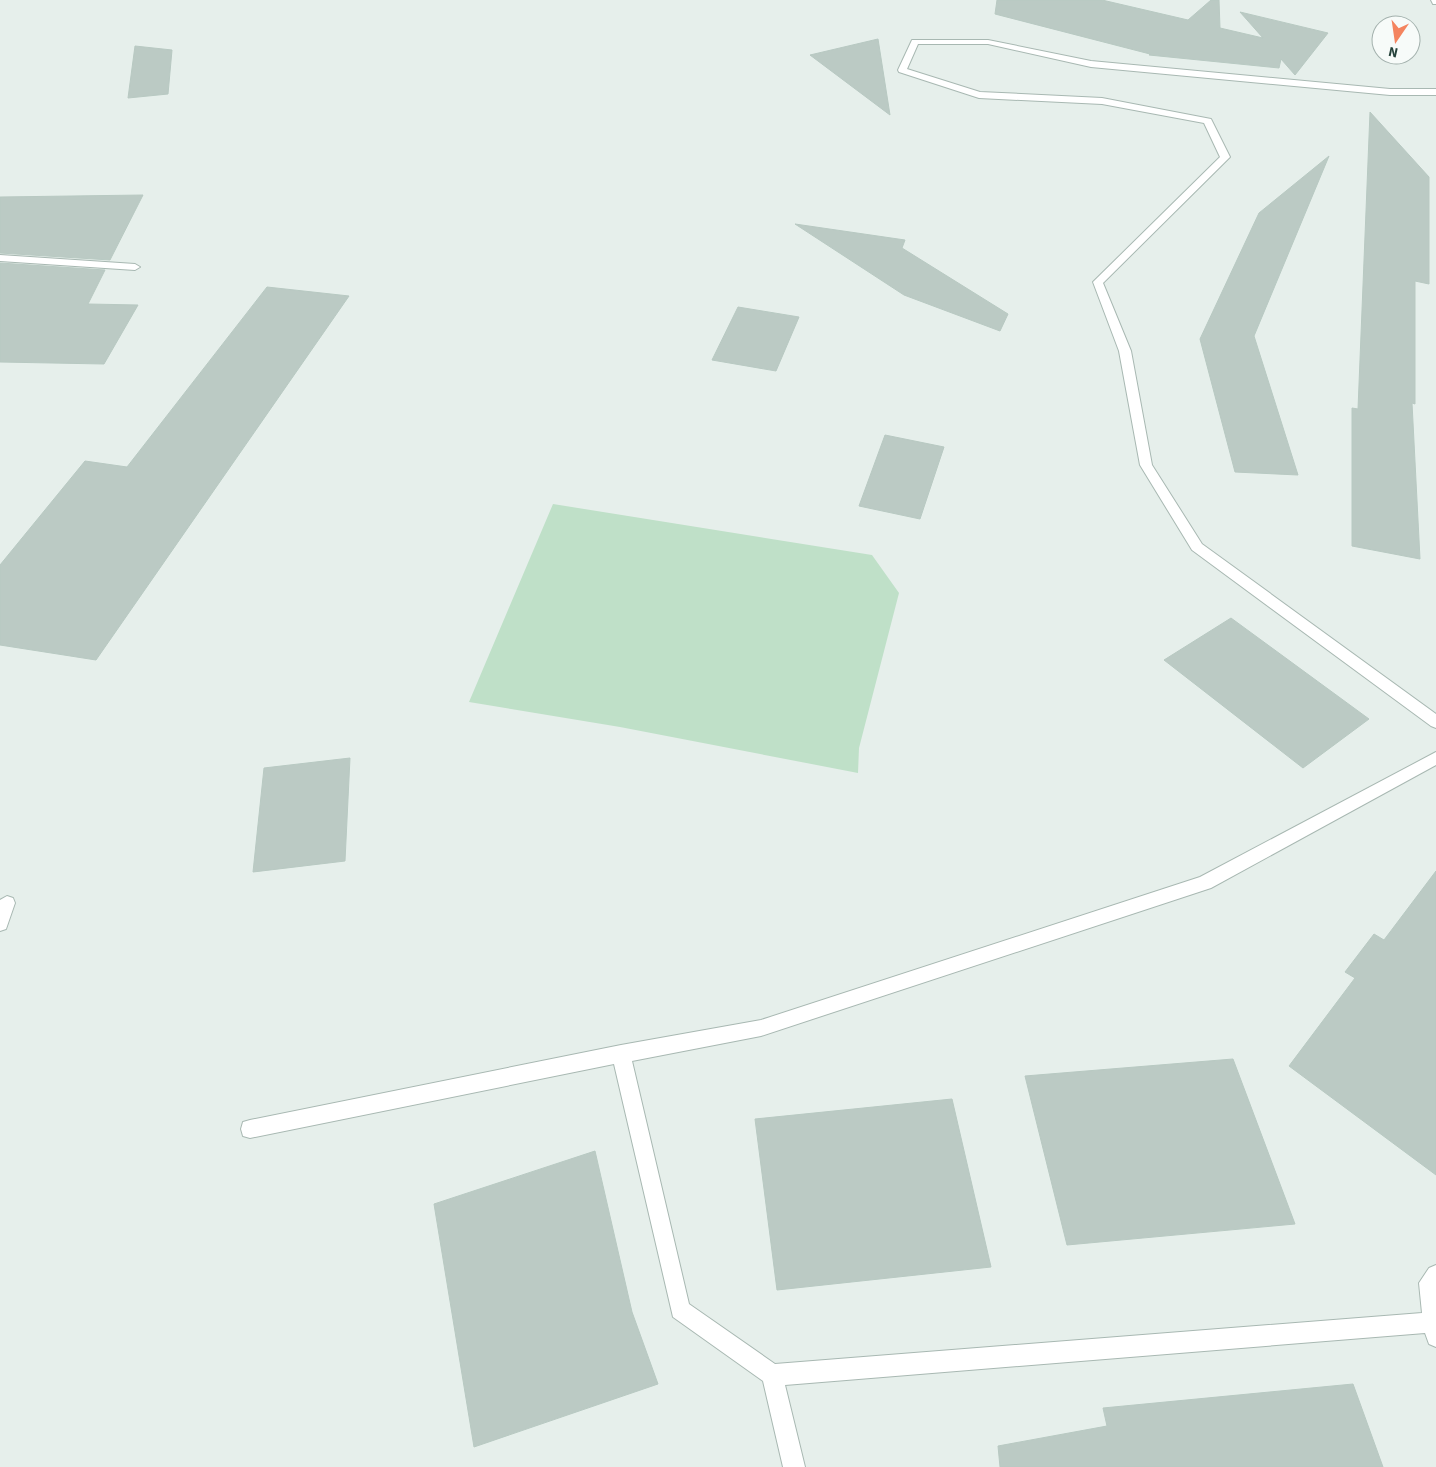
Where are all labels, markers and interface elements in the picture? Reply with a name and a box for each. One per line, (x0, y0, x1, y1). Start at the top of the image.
north arrow (1371, 15, 1421, 65)
text: N (1387, 41, 1400, 62)

